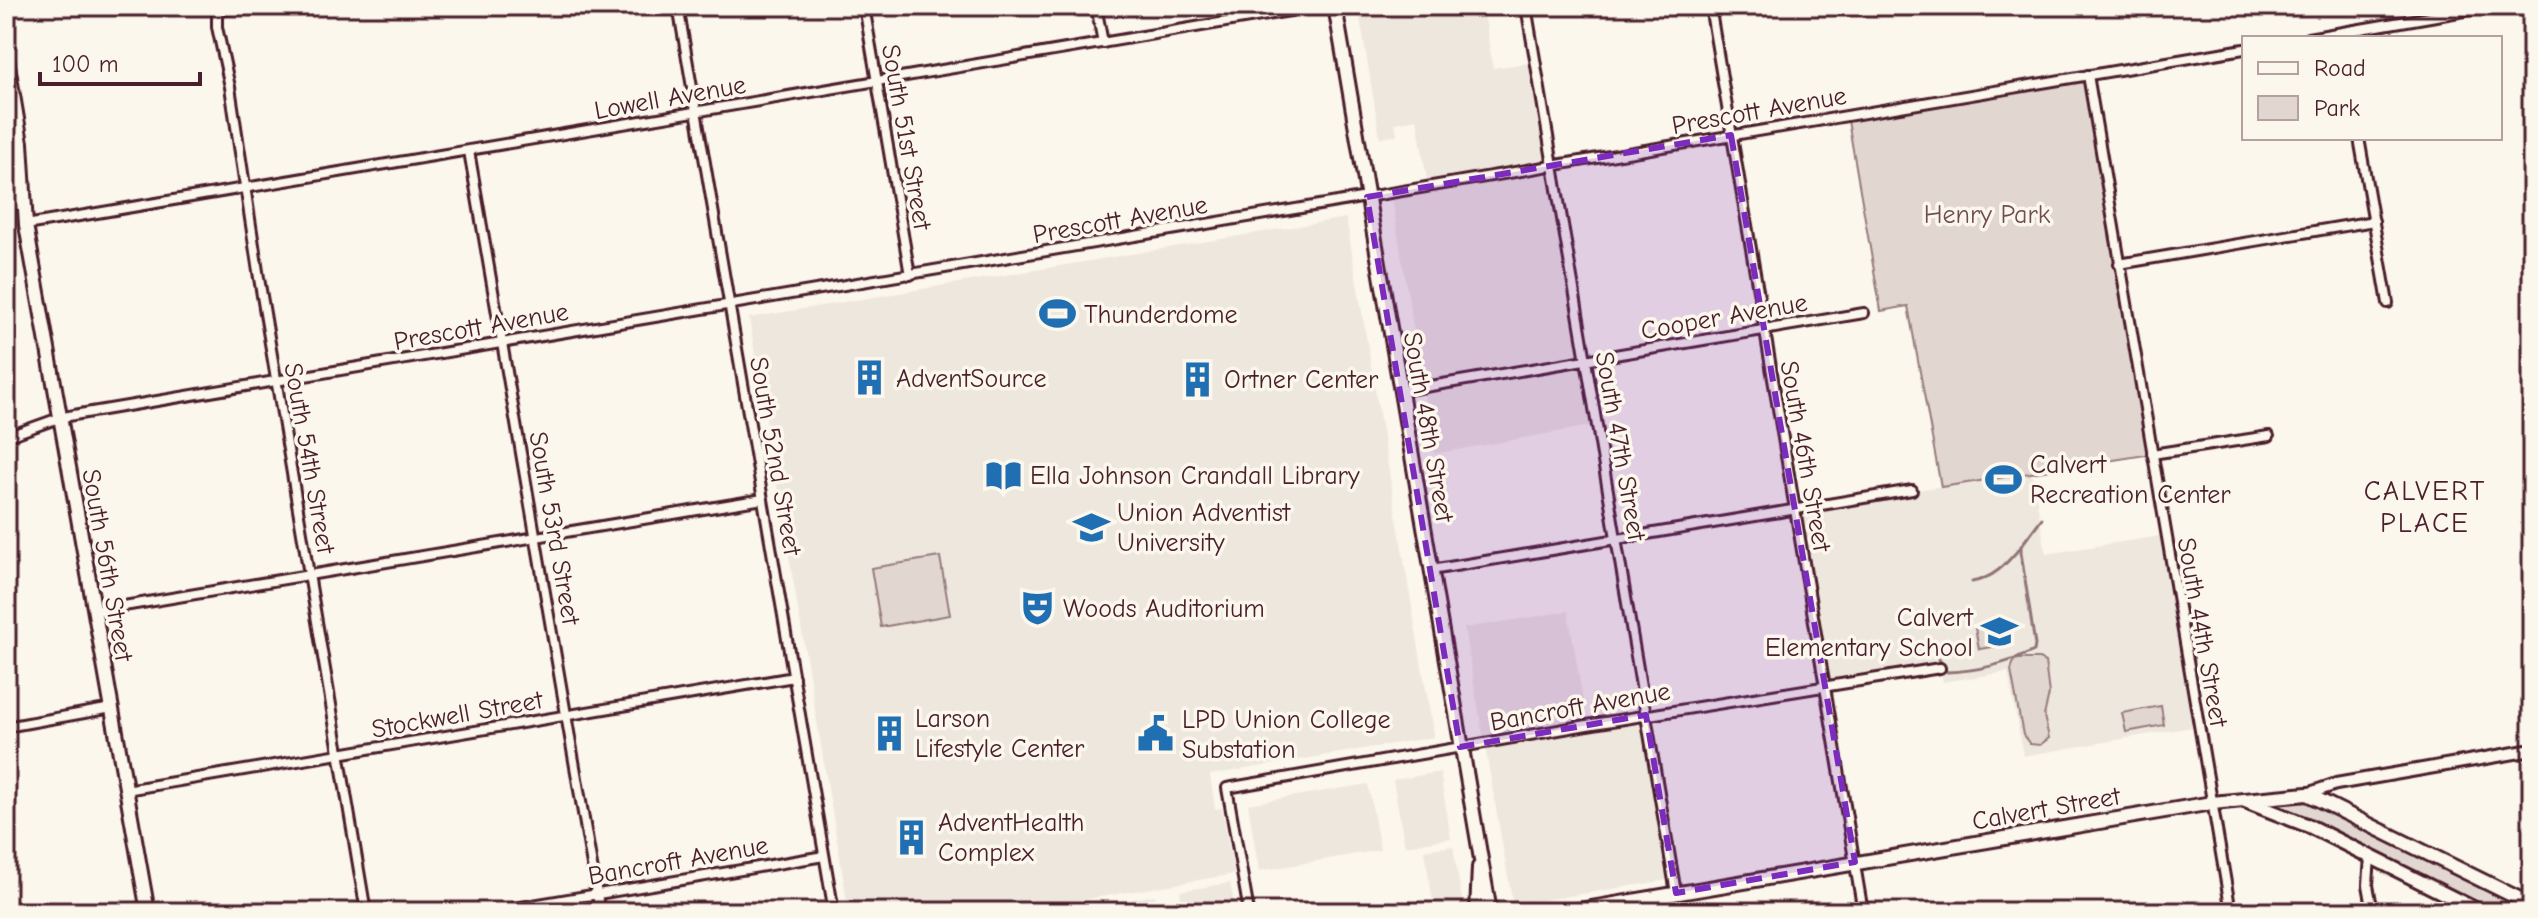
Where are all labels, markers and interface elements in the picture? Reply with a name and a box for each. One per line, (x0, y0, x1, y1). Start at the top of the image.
scale bar (40, 36, 200, 86)
legend (2242, 36, 2502, 140)
street label: South 51st Street (875, 42, 937, 234)
text: 100 m (52, 50, 119, 78)
text: Road (2314, 54, 2366, 82)
street label: Lowell Avenue (592, 70, 748, 126)
street label: Prescott Avenue (1669, 81, 1849, 141)
text: Park (2314, 94, 2360, 122)
street label: Prescott Avenue (1030, 190, 1210, 250)
park label: Henry Park (1924, 200, 2051, 230)
street label: Cooper Avenue (1639, 288, 1810, 346)
sports icon: Thunderdome (1039, 295, 1077, 333)
street label: Prescott Avenue (391, 297, 571, 357)
place label: Thunderdome (1084, 300, 1238, 330)
street label: South 48th Street (1397, 330, 1460, 526)
street label: South 47th Street (1589, 349, 1652, 545)
street label: South 52nd Street (743, 355, 808, 559)
street label: South 46th Street (1773, 358, 1837, 555)
building icon: AdventSource (851, 359, 889, 397)
street label: South 54th Street (277, 360, 341, 557)
building icon: Ortner Center (1179, 360, 1217, 398)
place label: AdventSource (896, 364, 1047, 394)
place label: Ortner Center (1224, 365, 1379, 395)
street label: South 53rd Street (522, 429, 586, 629)
place label: Calvert Recreation Center (2030, 450, 2231, 510)
library icon: Ella Johnson Crandall Library (985, 456, 1023, 494)
sports icon: Calvert Recreation Center (1985, 460, 2023, 498)
place label: Ella Johnson Crandall Library (1030, 461, 1360, 491)
street label: South 56th Street (75, 467, 139, 665)
district label: CALVERT PLACE (2364, 475, 2486, 539)
place label: Union Adventist University (1117, 498, 1292, 558)
school or university icon: Union Adventist University (1072, 508, 1110, 546)
street label: South 44th Street (2171, 535, 2234, 731)
theatre icon: Woods Auditorium (1018, 589, 1056, 627)
place label: Woods Auditorium (1063, 594, 1265, 624)
place label: Calvert Elementary School (1765, 603, 1975, 663)
school or university icon: Calvert Elementary School (1980, 613, 2018, 651)
street label: Bancroft Avenue (1488, 676, 1673, 738)
street label: Stockwell Street (369, 685, 547, 745)
place label: Larson Lifestyle Center (915, 704, 1085, 764)
place label: LPD Union College Substation (1182, 705, 1391, 765)
building icon: Larson Lifestyle Center (870, 714, 908, 752)
public building icon: LPD Union College Substation (1137, 715, 1175, 753)
street label: Calvert Street (1970, 781, 2124, 837)
place label: AdventHealth Complex (938, 808, 1084, 868)
building icon: AdventHealth Complex (893, 818, 931, 856)
street label: Bancroft Avenue (586, 830, 771, 892)

